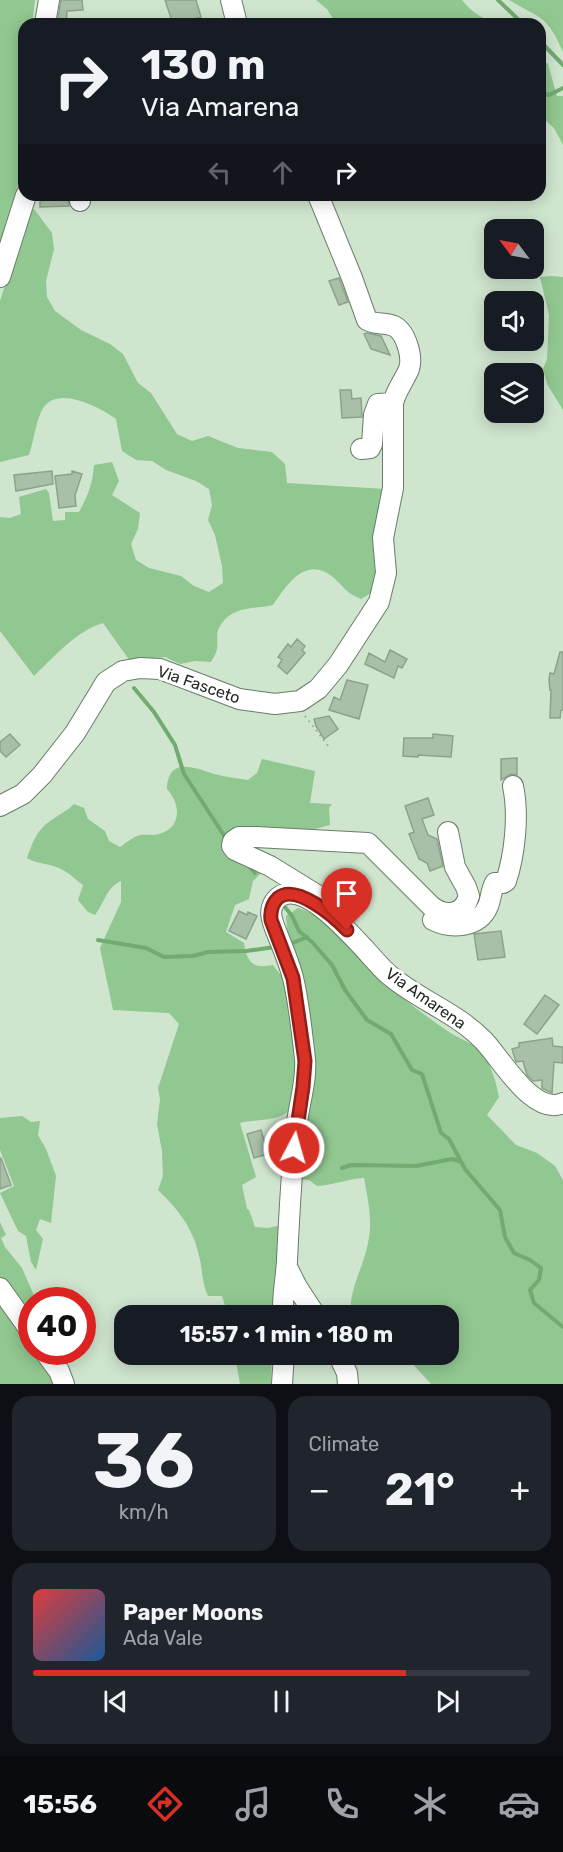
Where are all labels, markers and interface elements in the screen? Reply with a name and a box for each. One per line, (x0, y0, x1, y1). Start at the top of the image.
text: 130 m (141, 40, 266, 90)
icon: right (42, 42, 120, 120)
text: Via Amarena (141, 91, 299, 123)
icon: left (203, 156, 236, 189)
icon: ahead (266, 156, 299, 189)
icon: right (329, 156, 362, 189)
north arrow (484, 219, 544, 279)
map controls (484, 219, 544, 423)
button: sound (484, 291, 544, 351)
button: layers (484, 363, 544, 423)
street label: Via Fasceto (155, 661, 243, 707)
pin (321, 868, 372, 930)
icon: arrive (330, 877, 363, 910)
street label: Via Amarena (382, 964, 470, 1033)
position arrow (262, 1116, 326, 1180)
speed limit sign: 40 (18, 1287, 96, 1365)
text: 15:57 · 1 min · 180 m (180, 1321, 393, 1348)
text: 36 (93, 1414, 195, 1507)
text: Climate (309, 1432, 379, 1456)
text: 21° (385, 1463, 455, 1516)
text: − (309, 1470, 330, 1509)
text: + (509, 1470, 530, 1509)
text: km/h (119, 1500, 169, 1524)
text: Paper Moons (123, 1599, 263, 1626)
text: Ada Vale (123, 1626, 203, 1650)
icon: previous (99, 1685, 132, 1718)
icon: pause (265, 1685, 298, 1718)
icon: next (431, 1685, 464, 1718)
icon: directions (144, 1783, 186, 1825)
icon: music (232, 1783, 274, 1825)
icon: phone (321, 1783, 363, 1825)
icon: climate (409, 1783, 451, 1825)
icon: car (498, 1783, 540, 1825)
text: 15:56 (23, 1788, 97, 1820)

